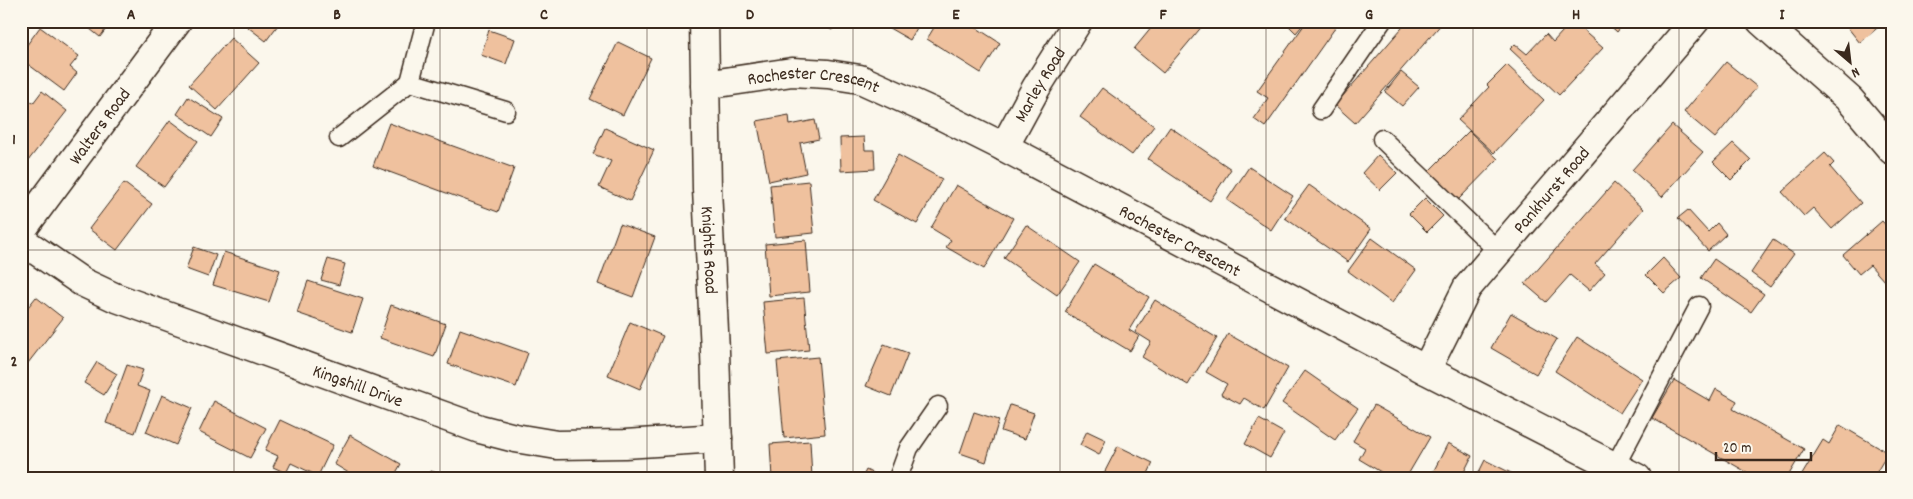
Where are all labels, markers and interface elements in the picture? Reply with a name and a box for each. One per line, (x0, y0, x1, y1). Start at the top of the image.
text: A (127, 4, 136, 27)
text: B (333, 4, 341, 27)
text: C (540, 4, 548, 27)
text: D (746, 4, 755, 27)
text: E (952, 4, 960, 27)
text: F (1159, 4, 1167, 27)
text: G (1365, 4, 1373, 27)
text: H (1572, 4, 1580, 27)
text: I (1780, 4, 1786, 27)
north arrow (1826, 38, 1876, 88)
street label: Marley Road (1010, 43, 1073, 127)
text: N (1847, 61, 1863, 82)
street label: Rochester Crescent (746, 62, 883, 101)
street label: Walters Road (64, 84, 138, 171)
text: 1 (12, 129, 16, 152)
street label: Pankhurst Road (1509, 142, 1597, 240)
street label: Rochester Crescent (1114, 200, 1245, 285)
street label: Knights Road (693, 205, 722, 295)
text: 2 (11, 351, 18, 374)
street label: Kingshill Drive (309, 360, 406, 415)
scale bar (1716, 429, 1810, 461)
text: 20 m (1723, 438, 1751, 460)

